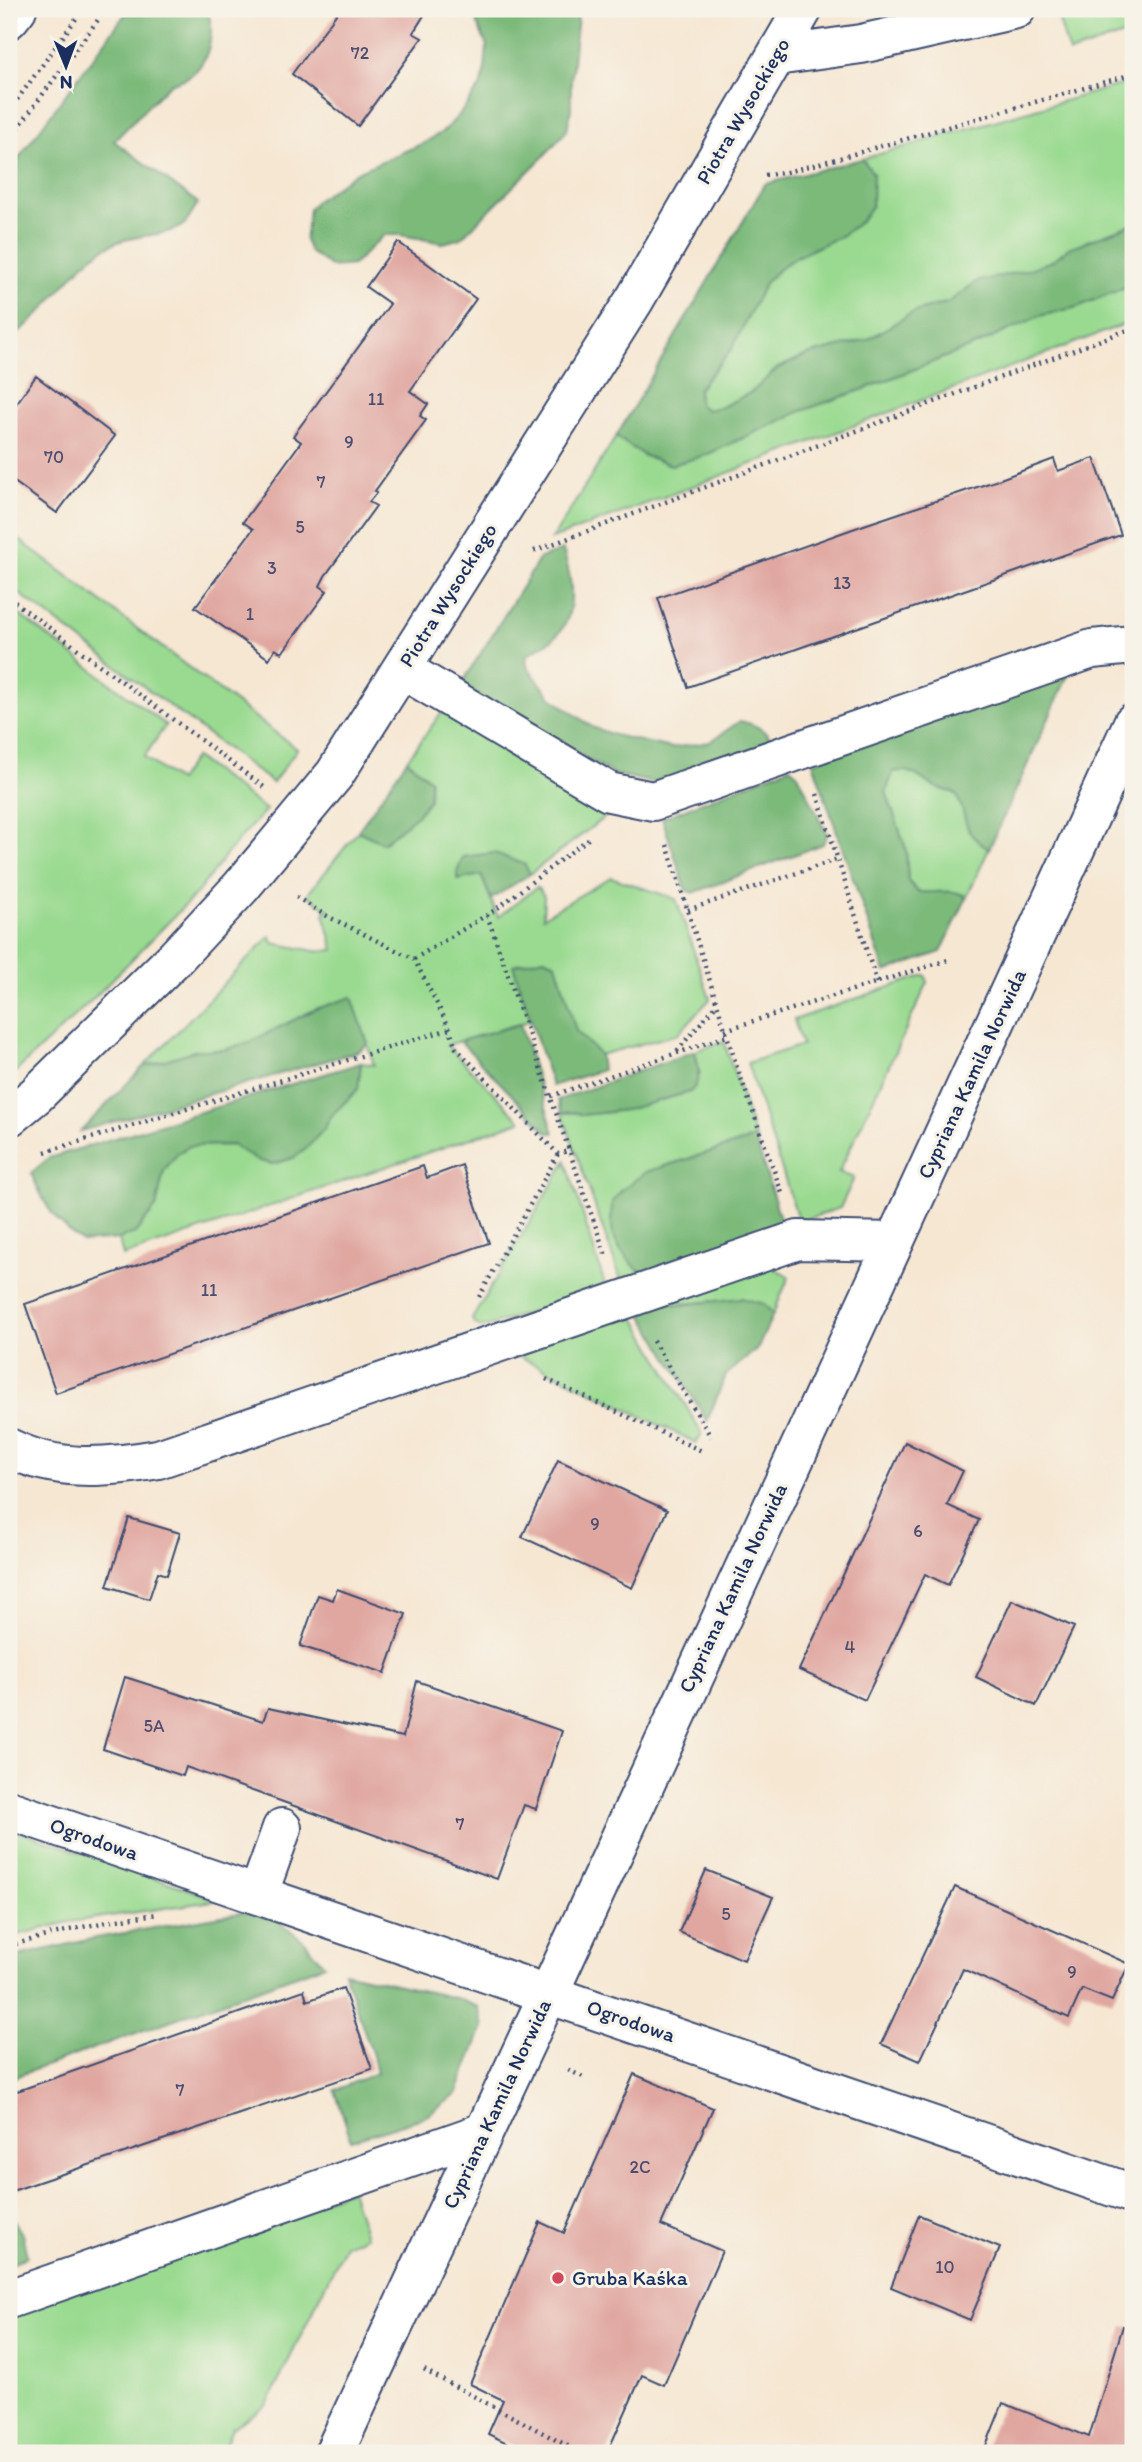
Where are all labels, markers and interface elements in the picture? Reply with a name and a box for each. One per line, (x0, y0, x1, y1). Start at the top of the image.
north arrow (32, 32, 102, 102)
street label: Piotra Wysockiego (691, 33, 795, 188)
house number: 72 (351, 42, 370, 64)
text: N (60, 71, 73, 94)
house number: 11 (368, 388, 384, 410)
house number: 9 (344, 431, 354, 453)
house number: 70 (44, 446, 64, 468)
house number: 7 (317, 471, 326, 493)
house number: 5 (295, 516, 305, 538)
street label: Piotra Wysockiego (393, 518, 502, 671)
house number: 3 (267, 557, 277, 579)
house number: 13 (833, 572, 851, 594)
house number: 1 (246, 603, 254, 625)
street label: Cypriana Kamila Norwida (912, 965, 1031, 1183)
house number: 11 (201, 1279, 217, 1301)
street label: Cypriana Kamila Norwida (673, 1479, 792, 1697)
house number: 9 (590, 1513, 600, 1535)
house number: 6 (913, 1520, 923, 1542)
house number: 4 (845, 1636, 856, 1658)
house number: 5A (144, 1715, 165, 1737)
street label: Ogrodowa (47, 1812, 142, 1865)
house number: 7 (456, 1813, 465, 1835)
house number: 5 (721, 1903, 731, 1925)
house number: 9 (1067, 1961, 1077, 1983)
street label: Ogrodowa (584, 1994, 679, 2047)
street label: Cypriana Kamila Norwida (437, 1995, 556, 2213)
house number: 7 (176, 2079, 185, 2101)
house number: 2C (629, 2156, 651, 2178)
house number: 10 (935, 2256, 955, 2278)
place label: Gruba Kaśka (572, 2265, 688, 2290)
marker: Gruba Kaśka (550, 2270, 566, 2286)

